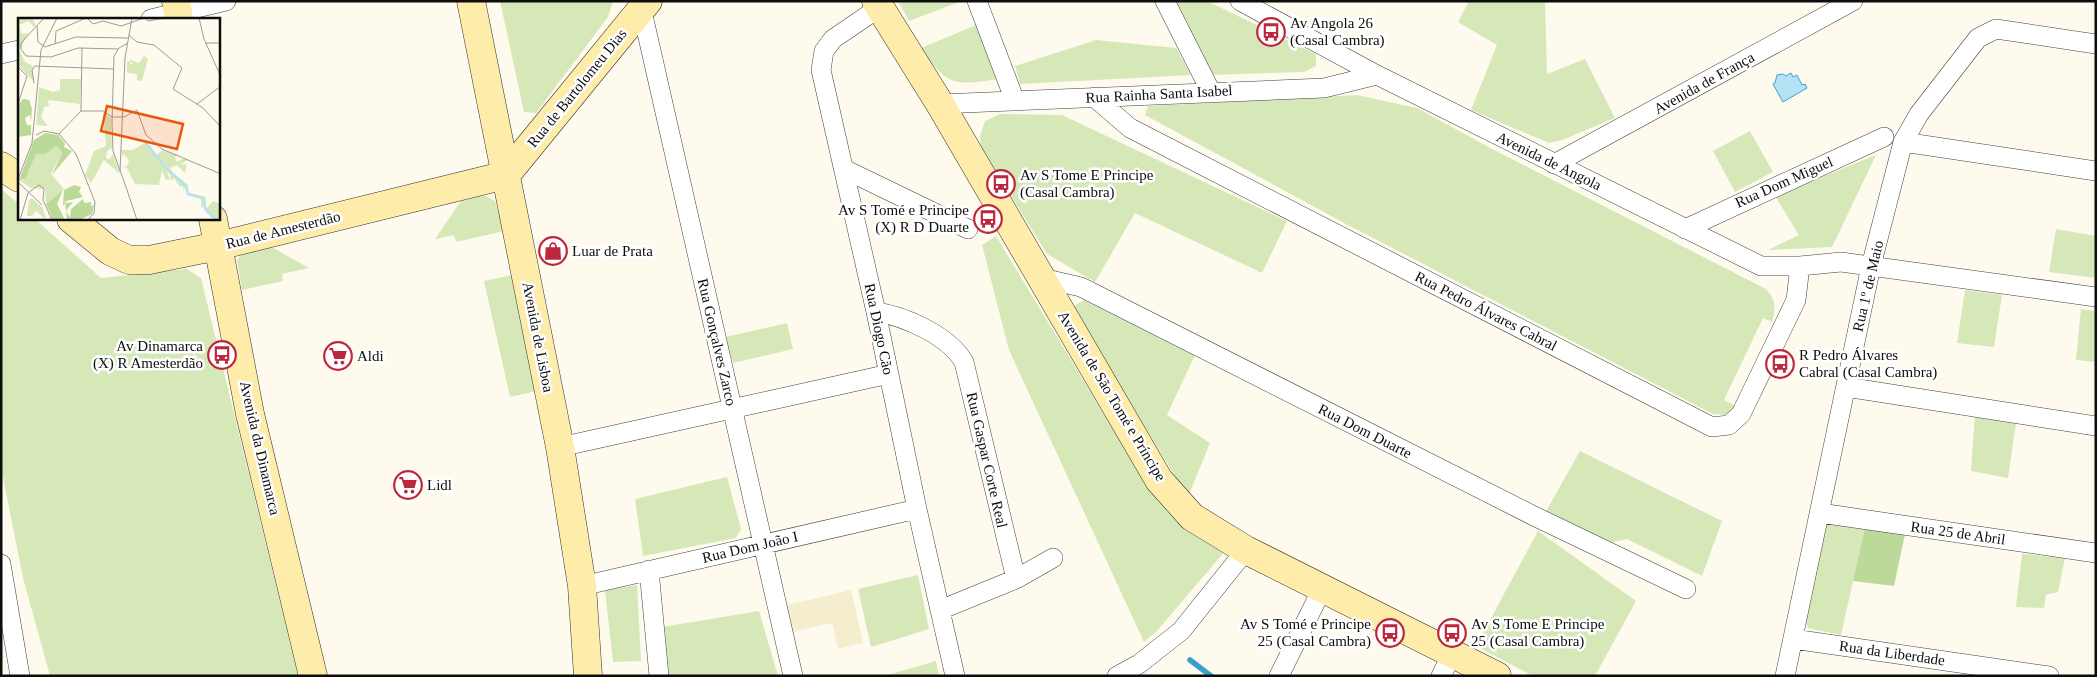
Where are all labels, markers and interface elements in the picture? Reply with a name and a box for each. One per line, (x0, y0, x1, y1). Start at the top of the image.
place label: Av Angola 26 (Casal Cambra) (1290, 15, 1385, 49)
bus stop icon: Av Angola 26 (Casal Cambra) (1256, 17, 1286, 47)
inset map (18, 18, 220, 220)
street label: Rua de Bartolomeu Dias (524, 25, 630, 151)
street label: Avenida de França (1651, 49, 1757, 117)
street label: Rua Rainha Santa Isabel (1085, 82, 1233, 106)
street label: Avenida de Angola (1494, 129, 1604, 193)
street label: Rua Dom Miguel (1733, 153, 1835, 211)
place label: Av S Tome E Principe (Casal Cambra) (1020, 167, 1154, 201)
bus stop icon: Av S Tome E Principe (Casal Cambra) (986, 169, 1016, 199)
place label: Av S Tomé e Principe (X) R D Duarte (838, 202, 969, 236)
bus stop icon: Av S Tomé e Principe (X) R D Duarte (973, 204, 1003, 234)
street label: Rua de Amesterdão (224, 208, 342, 252)
shop icon: Luar de Prata (538, 236, 568, 266)
street label: Rua 1º de Maio (1850, 239, 1886, 333)
place label: Luar de Prata (572, 243, 653, 259)
street label: Rua Pedro Álvares Cabral (1412, 268, 1560, 354)
street label: Rua Gonçalves Zarco (695, 277, 739, 407)
street label: Avenida de Lisboa (519, 280, 557, 394)
street label: Rua Diogo Cão (861, 282, 897, 376)
street label: Avenida de São Tomé e Príncipe (1055, 308, 1169, 484)
place label: Av Dinamarca (X) R Amesterdão (93, 338, 203, 372)
bus stop icon: Av Dinamarca (X) R Amesterdão (207, 340, 237, 370)
supermarket icon: Aldi (323, 341, 353, 371)
place label: R Pedro Álvares Cabral (Casal Cambra) (1799, 347, 1937, 381)
place label: Aldi (357, 348, 384, 364)
bus stop icon: R Pedro Álvares Cabral (Casal Cambra) (1765, 349, 1795, 379)
street label: Avenida da Dinamarca (237, 379, 283, 517)
street label: Rua Gaspar Corte Real (964, 391, 1010, 529)
street label: Rua Dom Duarte (1316, 401, 1415, 462)
supermarket icon: Lidl (393, 470, 423, 500)
place label: Lidl (427, 477, 452, 493)
street label: Rua 25 de Abril (1910, 518, 2006, 548)
street label: Rua Dom João I (701, 528, 799, 566)
place label: Av S Tomé e Principe 25 (Casal Cambra) (1240, 616, 1371, 650)
place label: Av S Tome E Principe 25 (Casal Cambra) (1471, 616, 1605, 650)
bus stop icon: Av S Tomé e Principe 25 (Casal Cambra) (1375, 618, 1405, 648)
bus stop icon: Av S Tome E Principe 25 (Casal Cambra) (1437, 618, 1467, 648)
street label: Rua da Liberdade (1838, 638, 1946, 668)

